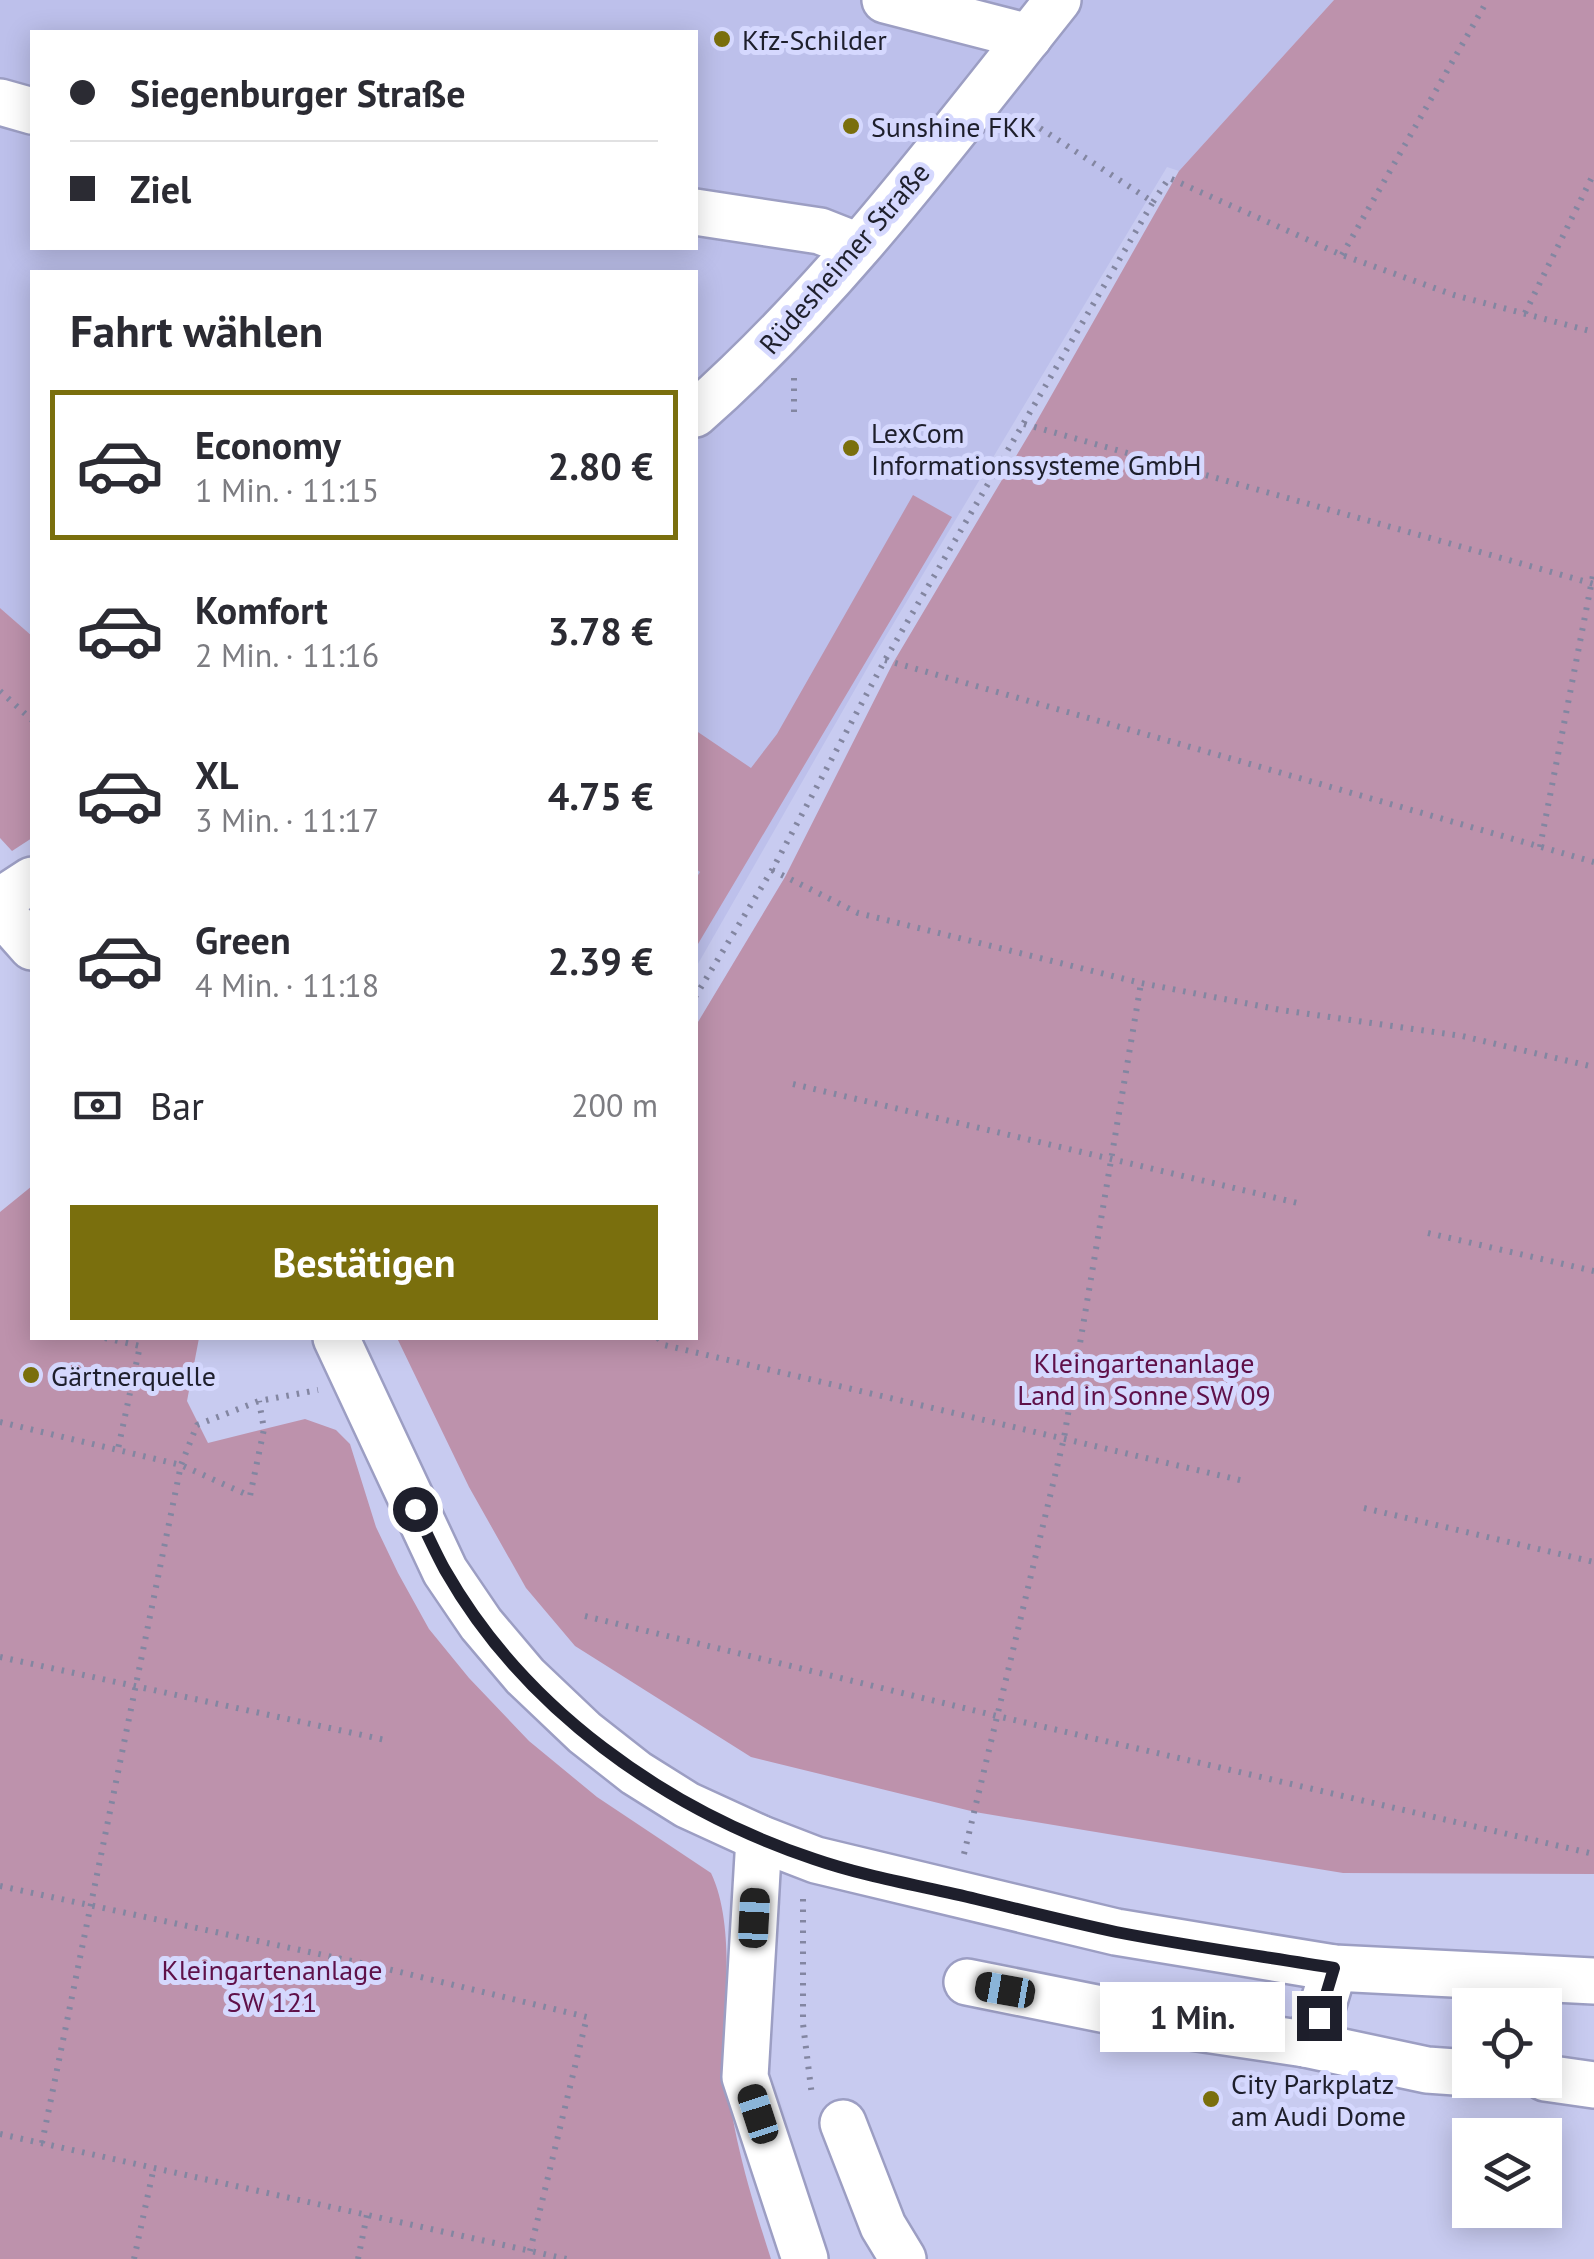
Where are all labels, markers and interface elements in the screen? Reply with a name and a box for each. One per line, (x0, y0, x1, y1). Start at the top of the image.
place label: Kfz-Schilder (742, 21, 887, 58)
marker: Kfz-Schilder (711, 28, 733, 50)
text: Siegenburger Straße (130, 68, 465, 117)
place label: Sunshine FKK (871, 108, 1037, 145)
marker: Sunshine FKK (840, 115, 862, 137)
street label: Rüdesheimer Straße (751, 154, 937, 362)
text: Ziel (130, 164, 191, 213)
text: Fahrt wählen (70, 301, 323, 359)
place label: LexCom Informationssysteme GmbH (871, 414, 1202, 483)
icon: car (75, 420, 165, 510)
text: Economy (195, 420, 341, 469)
marker: LexCom Informationssysteme GmbH (840, 437, 862, 459)
text: 2.80 € (548, 441, 653, 490)
text: 1 Min. · 11:15 (195, 469, 379, 511)
icon: car (75, 585, 165, 675)
text: Komfort (195, 585, 328, 634)
text: 3.78 € (548, 606, 653, 655)
text: 2 Min. · 11:16 (195, 634, 379, 676)
icon: car (75, 750, 165, 840)
text: XL (195, 750, 239, 799)
text: 4.75 € (548, 771, 653, 820)
text: 3 Min. · 11:17 (195, 799, 379, 841)
icon: car (75, 915, 165, 1005)
text: Green (195, 915, 291, 964)
text: 2.39 € (548, 936, 653, 985)
text: 4 Min. · 11:18 (195, 964, 379, 1006)
icon: cash (70, 1078, 125, 1133)
text: Bar (150, 1081, 204, 1130)
text: 200 m (571, 1084, 658, 1126)
button: Bestätigen (70, 1205, 658, 1320)
park label: Kleingartenanlage Land in Sonne SW 09 (1017, 1344, 1271, 1413)
place label: Gärtnerquelle (51, 1357, 216, 1394)
marker: Gärtnerquelle (20, 1364, 42, 1386)
route start (393, 1487, 438, 1532)
car (737, 1887, 771, 1949)
park label: Kleingartenanlage SW 121 (162, 1951, 382, 2020)
car (973, 1970, 1037, 2010)
callout: 1 Min. (1099, 1983, 1284, 2053)
map controls (1452, 1988, 1562, 2228)
button: locate (1452, 1988, 1562, 2098)
text: 1 Min. (1150, 1996, 1235, 2038)
route end (1297, 1996, 1342, 2041)
place label: City Parkplatz am Audi Dome (1231, 2065, 1406, 2134)
car (734, 2081, 782, 2147)
marker: City Parkplatz am Audi Dome (1200, 2088, 1222, 2110)
button: layers (1452, 2118, 1562, 2228)

